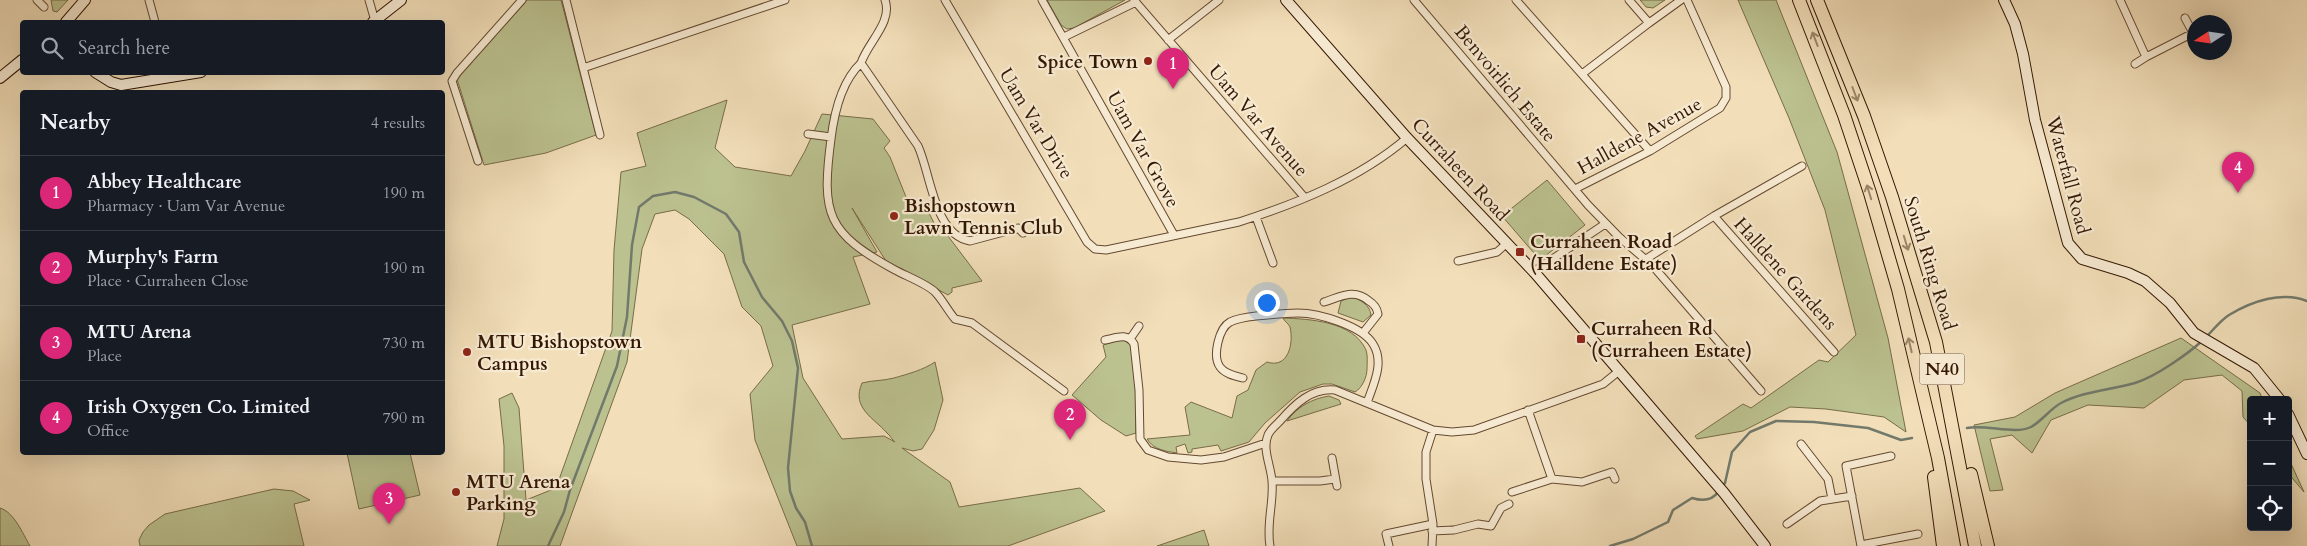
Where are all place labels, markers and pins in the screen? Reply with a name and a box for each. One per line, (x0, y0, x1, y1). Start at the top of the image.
pin: 1 (1157, 48, 1189, 89)
place label: Spice Town (1038, 49, 1139, 75)
marker: Spice Town (1142, 55, 1154, 67)
pin: 4 (2222, 152, 2254, 193)
place label: Bishopstown Lawn Tennis Club (904, 193, 1063, 241)
marker: Bishopstown Lawn Tennis Club (888, 210, 900, 222)
place label: Curraheen Road (Halldene Estate) (1530, 229, 1677, 277)
marker: Curraheen Road (Halldene Estate) (1514, 246, 1526, 258)
place label: Curraheen Rd (Curraheen Estate) (1591, 316, 1752, 364)
place label: MTU Bishopstown Campus (477, 329, 643, 377)
marker: Curraheen Rd (Curraheen Estate) (1575, 333, 1587, 345)
marker: MTU Bishopstown Campus (461, 346, 473, 358)
pin: 2 (1054, 399, 1086, 440)
place label: MTU Arena Parking (466, 469, 571, 517)
pin: 3 (373, 483, 405, 524)
marker: MTU Arena Parking (450, 486, 462, 498)

